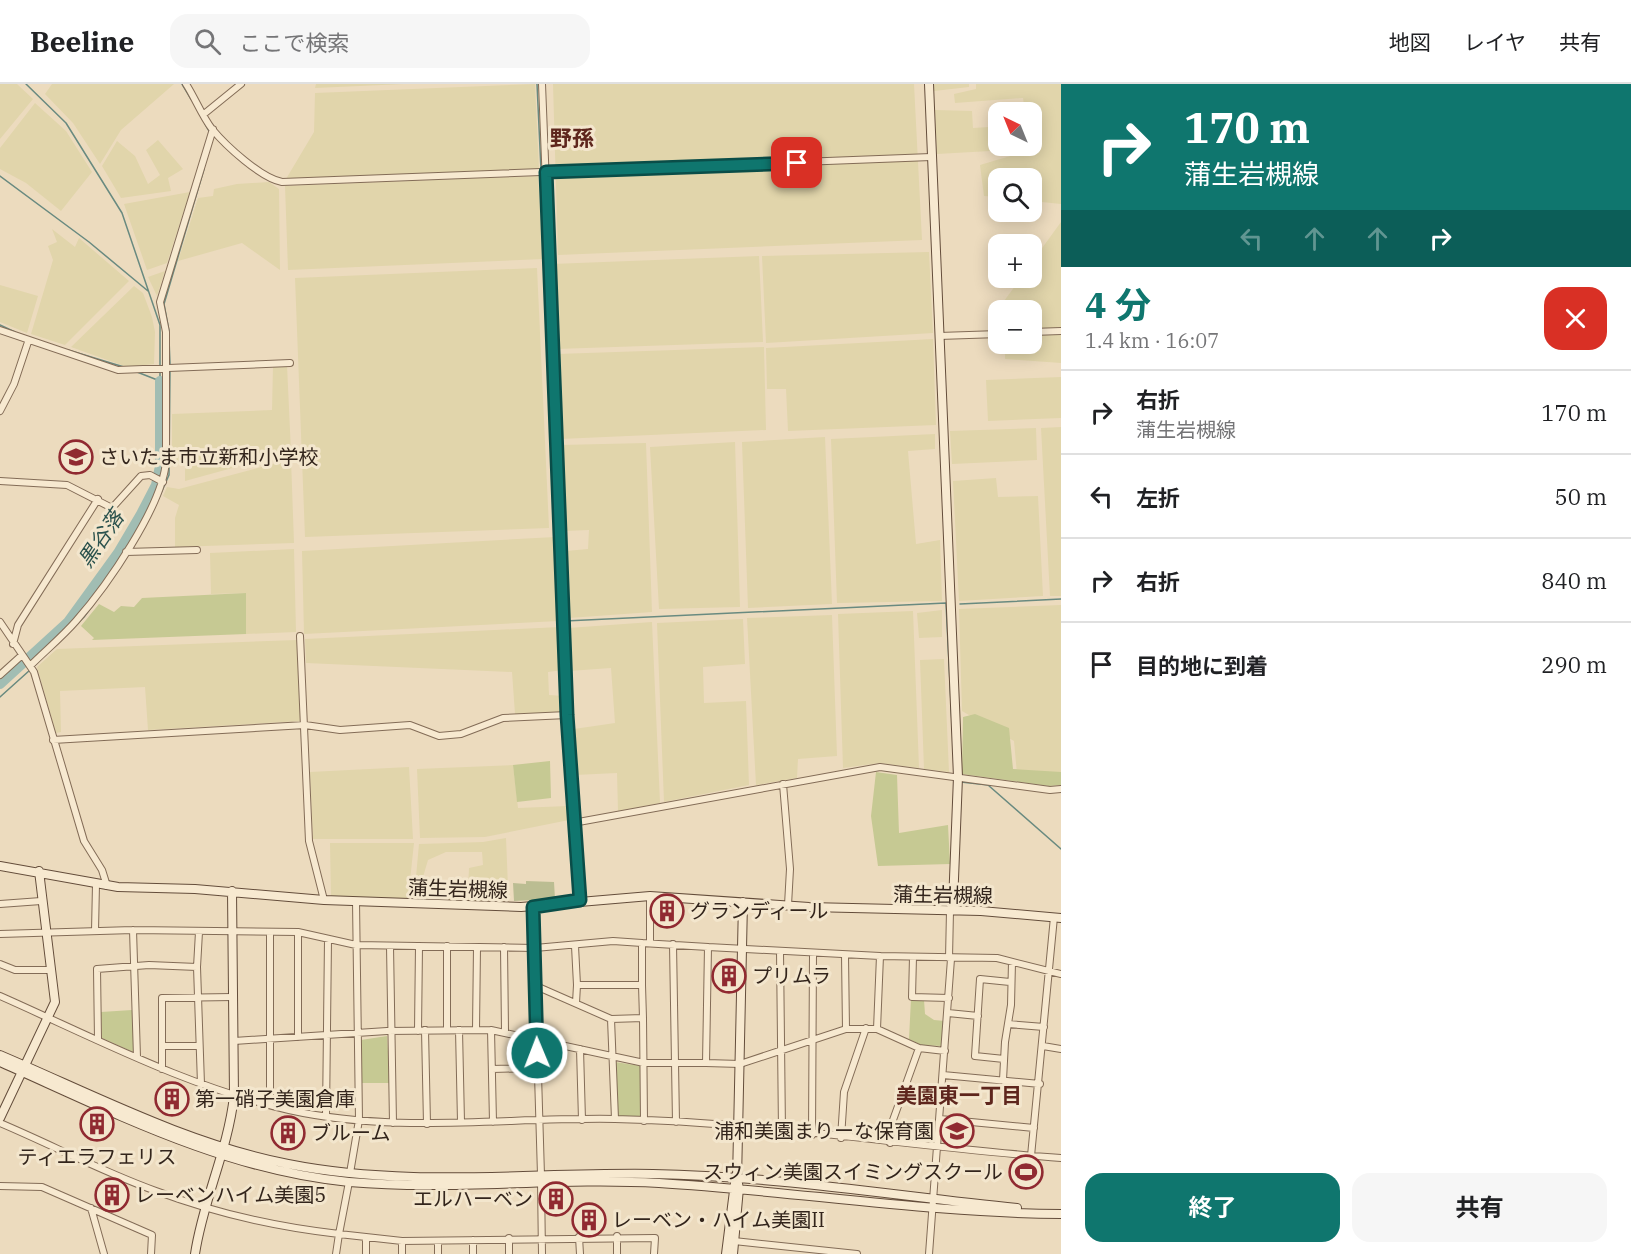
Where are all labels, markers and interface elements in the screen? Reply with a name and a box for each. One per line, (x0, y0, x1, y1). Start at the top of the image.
search box (170, 14, 590, 68)
text: Beeline (30, 23, 134, 60)
icon: search (191, 25, 224, 58)
text: ここで検索 (239, 28, 349, 57)
text: 地図 (1389, 28, 1431, 56)
text: レイヤ (1464, 28, 1526, 56)
text: 共有 (1559, 28, 1601, 56)
text: 170 m (1184, 100, 1310, 155)
north arrow (988, 102, 1042, 156)
map controls (988, 102, 1042, 354)
icon: right (1085, 108, 1163, 186)
district label: 野孫 (550, 123, 594, 152)
pin (771, 137, 822, 188)
icon: arrive (780, 146, 813, 179)
text: 蒲生岩槻線 (1184, 156, 1319, 191)
button: search (988, 168, 1042, 222)
icon: left (1235, 222, 1268, 255)
icon: ahead (1298, 222, 1331, 255)
icon: ahead (1361, 222, 1394, 255)
icon: right (1424, 222, 1457, 255)
button: + (988, 234, 1042, 288)
text: 4 分 (1085, 281, 1151, 328)
button: close (1544, 287, 1607, 350)
button: − (988, 300, 1042, 354)
text: 1.4 km · 16:07 (1085, 327, 1219, 354)
text: 右折 (1136, 385, 1180, 414)
icon: right (1085, 396, 1118, 429)
text: 170 m (1541, 398, 1607, 427)
text: 蒲生岩槻線 (1136, 416, 1236, 443)
school or university icon: さいたま市立新和小学校 (58, 439, 94, 475)
place label: さいたま市立新和小学校 (99, 443, 318, 470)
icon: left (1085, 480, 1118, 513)
text: 50 m (1555, 482, 1607, 511)
text: 左折 (1136, 483, 1180, 512)
water label: 黒谷落 (71, 502, 131, 572)
icon: right (1085, 564, 1118, 597)
text: 840 m (1541, 566, 1607, 595)
text: 右折 (1136, 567, 1180, 596)
icon: arrive (1085, 648, 1118, 681)
text: 290 m (1541, 650, 1607, 679)
text: 目的地に到着 (1136, 651, 1268, 680)
street label: 蒲生岩槻線 (408, 873, 508, 904)
street label: 蒲生岩槻線 (893, 880, 993, 909)
building icon: グランディール (649, 893, 685, 929)
place label: グランディール (690, 897, 829, 924)
building icon: プリムラ (711, 958, 747, 994)
place label: プリムラ (752, 962, 831, 989)
position arrow (505, 1021, 569, 1085)
building icon: 第一硝子美園倉庫 (154, 1081, 190, 1117)
district label: 美園東一丁目 (896, 1081, 1022, 1109)
place label: 第一硝子美園倉庫 (195, 1085, 355, 1112)
building icon: ティエラフェリス (79, 1106, 115, 1142)
school or university icon: 浦和美園まりーな保育園 (939, 1113, 975, 1149)
building icon: ブルーム (270, 1115, 306, 1151)
place label: 浦和美園まりーな保育園 (714, 1117, 934, 1144)
place label: ブルーム (311, 1119, 390, 1146)
place label: ティエラフェリス (18, 1143, 176, 1170)
sports icon: スウィン美園スイミングスクール (1008, 1154, 1044, 1190)
place label: スウィン美園スイミングスクール (703, 1158, 1003, 1185)
button: 終了 (1085, 1173, 1340, 1242)
button: 共有 (1352, 1173, 1607, 1242)
building icon: レーベンハイム美園5 (94, 1177, 130, 1213)
place label: レーベンハイム美園5 (135, 1181, 326, 1208)
building icon: エルハーベン (538, 1181, 574, 1217)
place label: エルハーベン (413, 1185, 533, 1212)
building icon: レーベン・ハイム美園II (571, 1202, 607, 1238)
place label: レーベン・ハイム美園II (612, 1206, 825, 1233)

